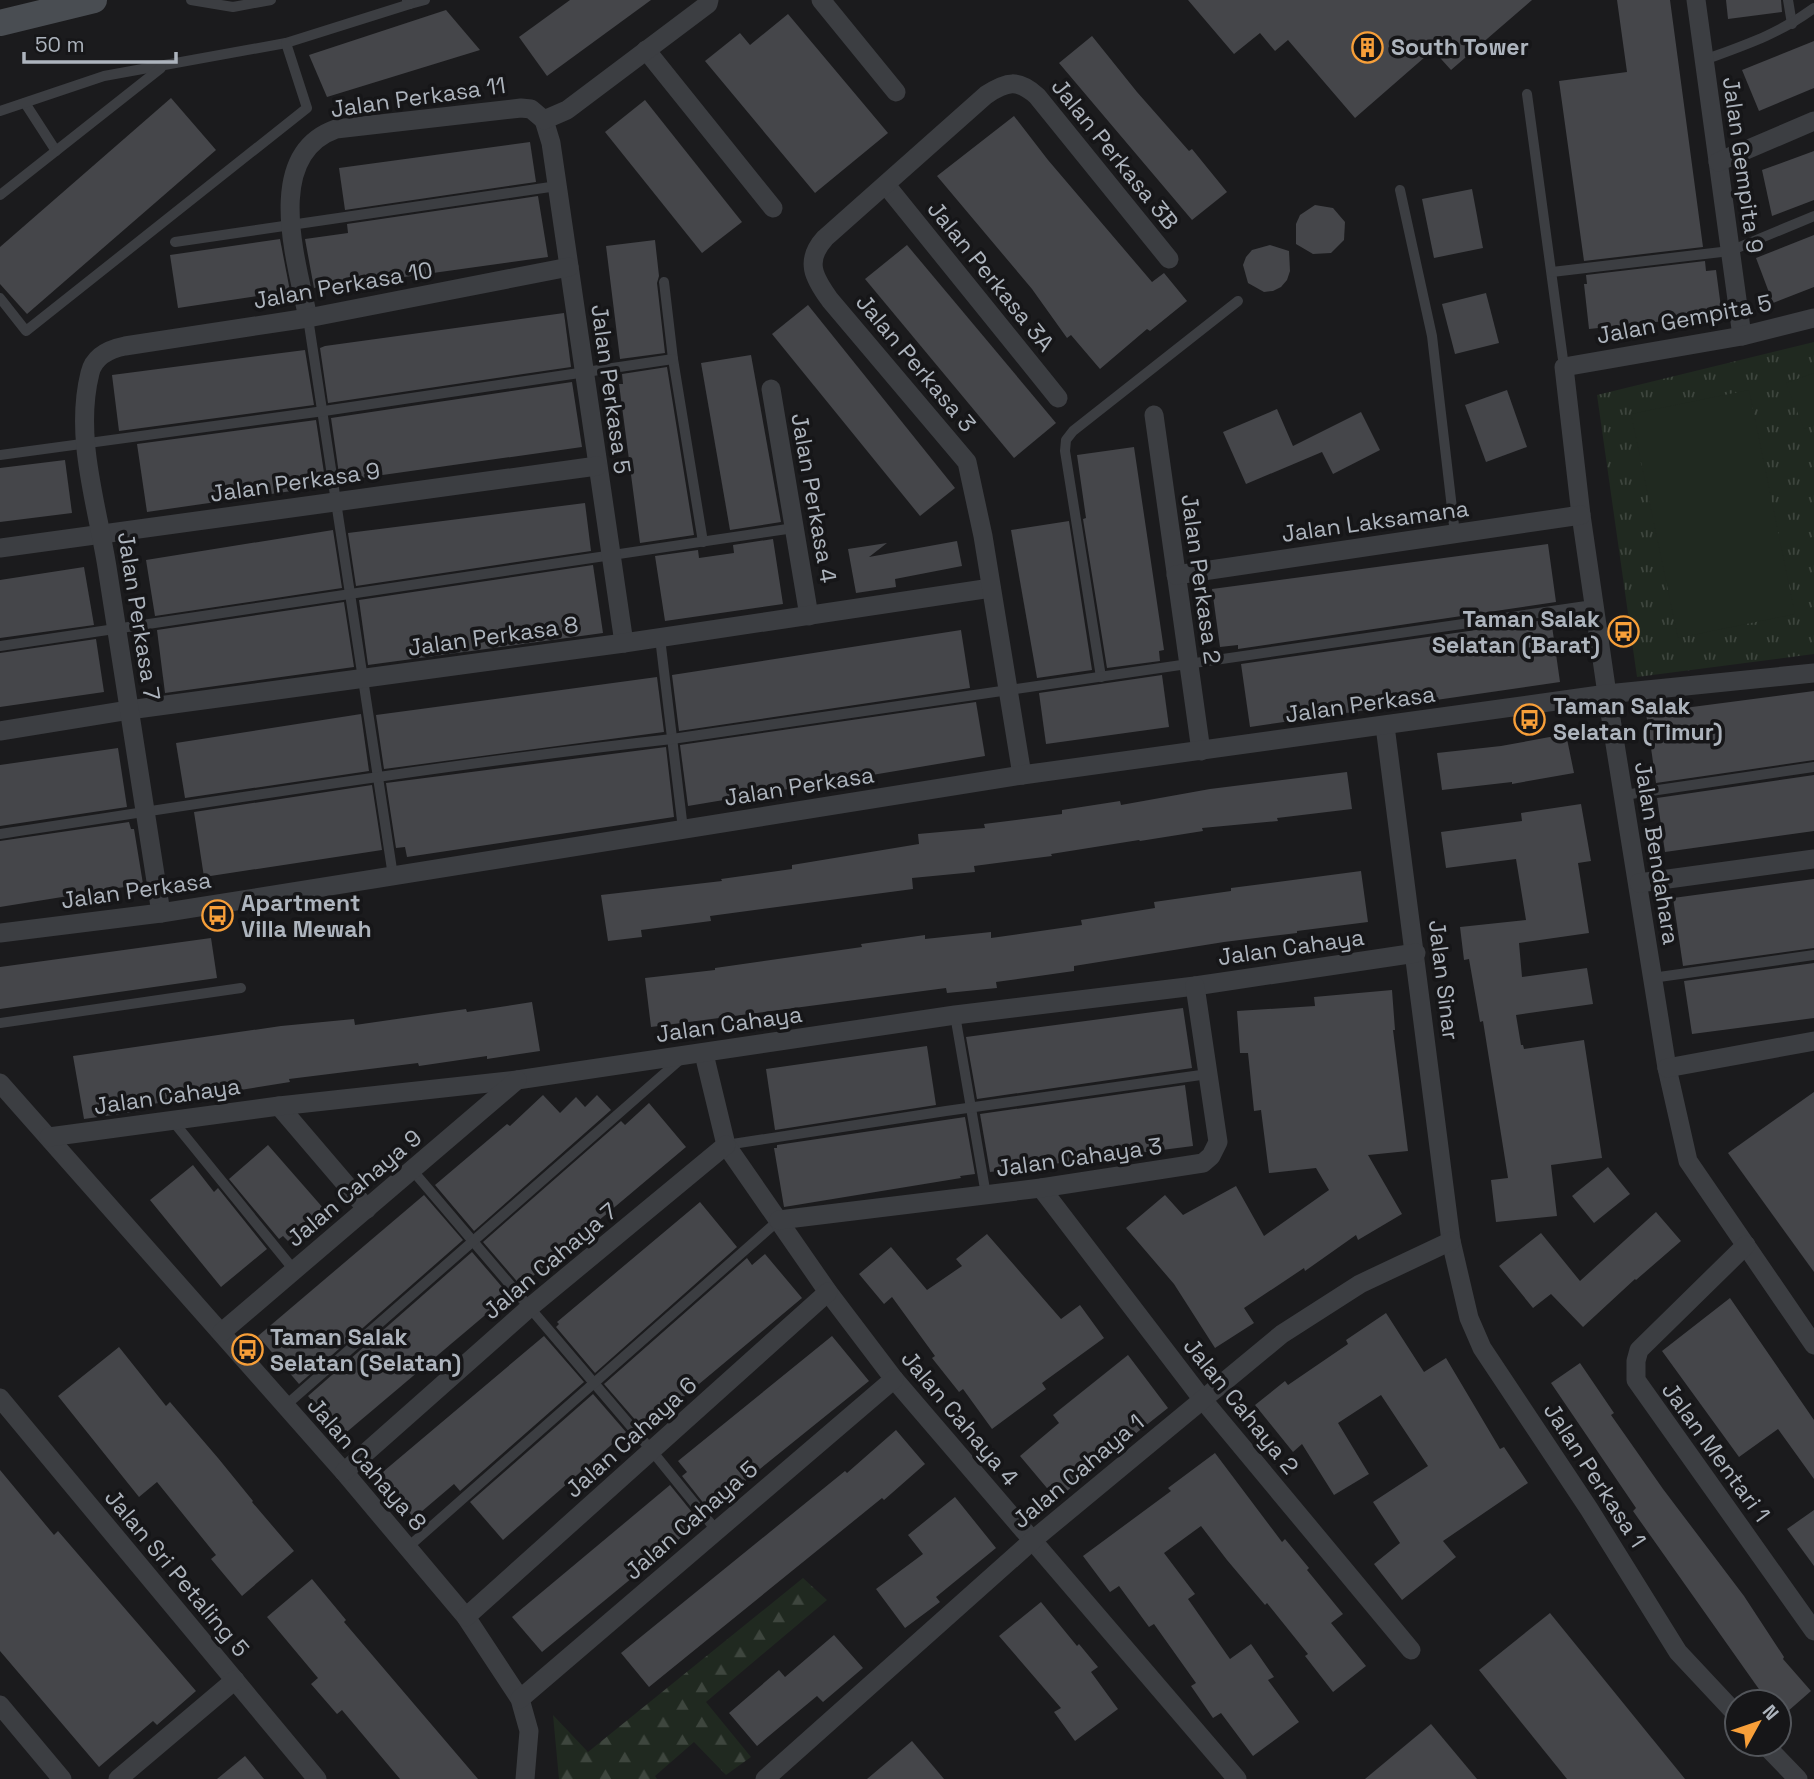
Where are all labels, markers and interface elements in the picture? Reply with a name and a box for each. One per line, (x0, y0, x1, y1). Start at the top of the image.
scale bar (24, 21, 177, 65)
building icon: South Tower (1351, 30, 1385, 64)
text: 50 m (35, 31, 85, 58)
place label: South Tower (1391, 32, 1529, 62)
street label: Jalan Perkasa 11 (328, 70, 508, 124)
street label: Jalan Perkasa 3B (1045, 72, 1185, 236)
street label: Jalan Gempita 9 (1716, 75, 1770, 255)
street label: Jalan Perkasa 3A (921, 194, 1061, 358)
street label: Jalan Perkasa 10 (251, 254, 435, 316)
street label: Jalan Gempita 5 (1594, 287, 1774, 351)
street label: Jalan Perkasa 3 (849, 288, 983, 438)
street label: Jalan Perkasa 5 (584, 302, 638, 476)
street label: Jalan Perkasa 4 (784, 411, 844, 585)
street label: Jalan Perkasa 9 (208, 455, 382, 509)
street label: Jalan Perkasa 2 (1174, 492, 1228, 666)
street label: Jalan Laksamana (1280, 493, 1470, 549)
street label: Jalan Perkasa 7 (111, 530, 167, 702)
place label: Taman Salak Selatan (Barat) (1432, 604, 1600, 660)
street label: Jalan Perkasa 8 (406, 609, 580, 663)
bus stop icon: Taman Salak Selatan (Barat) (1606, 615, 1640, 649)
street label: Jalan Perkasa (1283, 679, 1437, 729)
place label: Taman Salak Selatan (Timur) (1553, 691, 1723, 747)
bus stop icon: Taman Salak Selatan (Timur) (1513, 702, 1547, 736)
street label: Jalan Perkasa (722, 759, 876, 813)
street label: Jalan Bendahara (1628, 759, 1686, 947)
street label: Jalan Perkasa (59, 865, 213, 915)
place label: Apartment Villa Mewah (241, 888, 372, 944)
bus stop icon: Apartment Villa Mewah (201, 899, 235, 933)
street label: Jalan Sinar (1422, 918, 1466, 1042)
street label: Jalan Cahaya (1216, 922, 1366, 972)
street label: Jalan Cahaya (654, 999, 804, 1049)
street label: Jalan Cahaya (92, 1071, 242, 1121)
street label: Jalan Cahaya 9 (280, 1123, 428, 1253)
street label: Jalan Cahaya 3 (994, 1131, 1164, 1183)
street label: Jalan Cahaya 7 (477, 1196, 623, 1326)
place label: Taman Salak Selatan (Selatan) (270, 1322, 461, 1378)
street label: Jalan Cahaya 2 (1177, 1332, 1305, 1480)
bus stop icon: Taman Salak Selatan (Selatan) (230, 1333, 264, 1367)
street label: Jalan Cahaya 4 (895, 1344, 1025, 1492)
street label: Jalan Cahaya 6 (559, 1370, 703, 1504)
street label: Jalan Mentari 1 (1655, 1376, 1777, 1528)
street label: Jalan Cahaya 8 (301, 1391, 433, 1537)
street label: Jalan Perkasa 1 (1537, 1397, 1653, 1553)
street label: Jalan Cahaya 1 (1006, 1407, 1150, 1535)
street label: Jalan Cahaya 5 (618, 1454, 764, 1586)
street label: Jalan Sri Petaling 5 (98, 1483, 256, 1663)
north arrow (1723, 1688, 1793, 1758)
text: N (1757, 1699, 1784, 1725)

